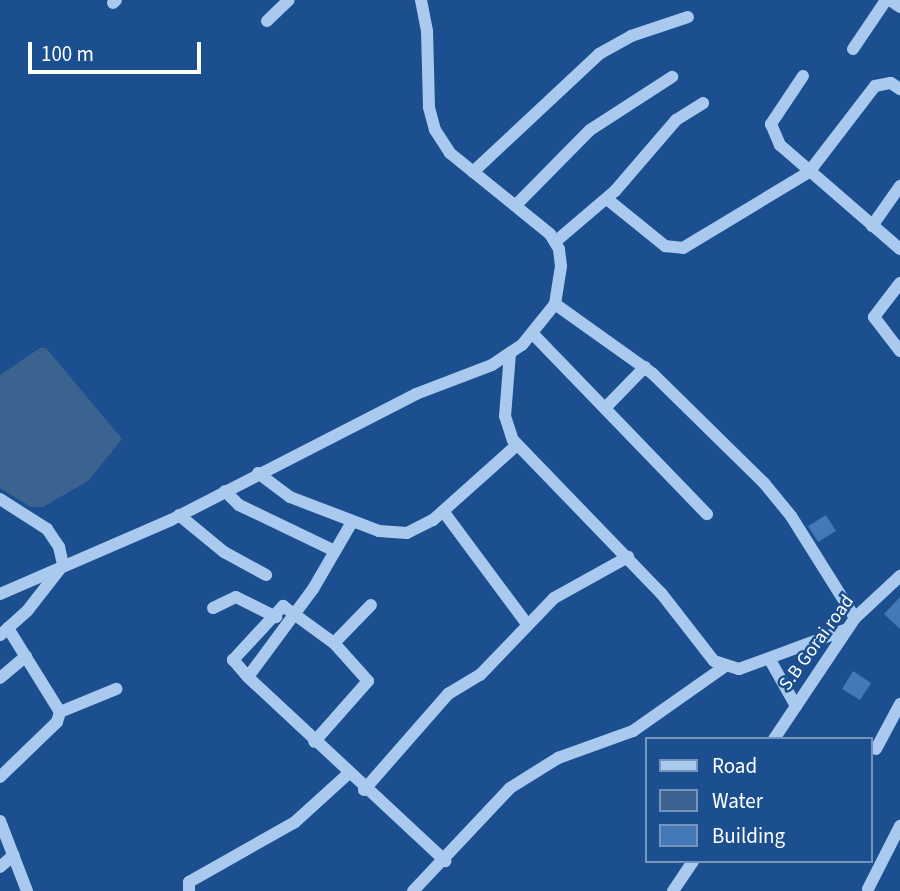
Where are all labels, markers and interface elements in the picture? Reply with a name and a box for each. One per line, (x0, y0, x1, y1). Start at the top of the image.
scale bar (32, 28, 205, 72)
text: 100 m (41, 39, 94, 69)
street label: S.B Gorai road (775, 591, 859, 695)
legend (645, 737, 872, 863)
text: Road (712, 751, 757, 781)
text: Water (712, 786, 763, 816)
text: Building (712, 821, 785, 851)

